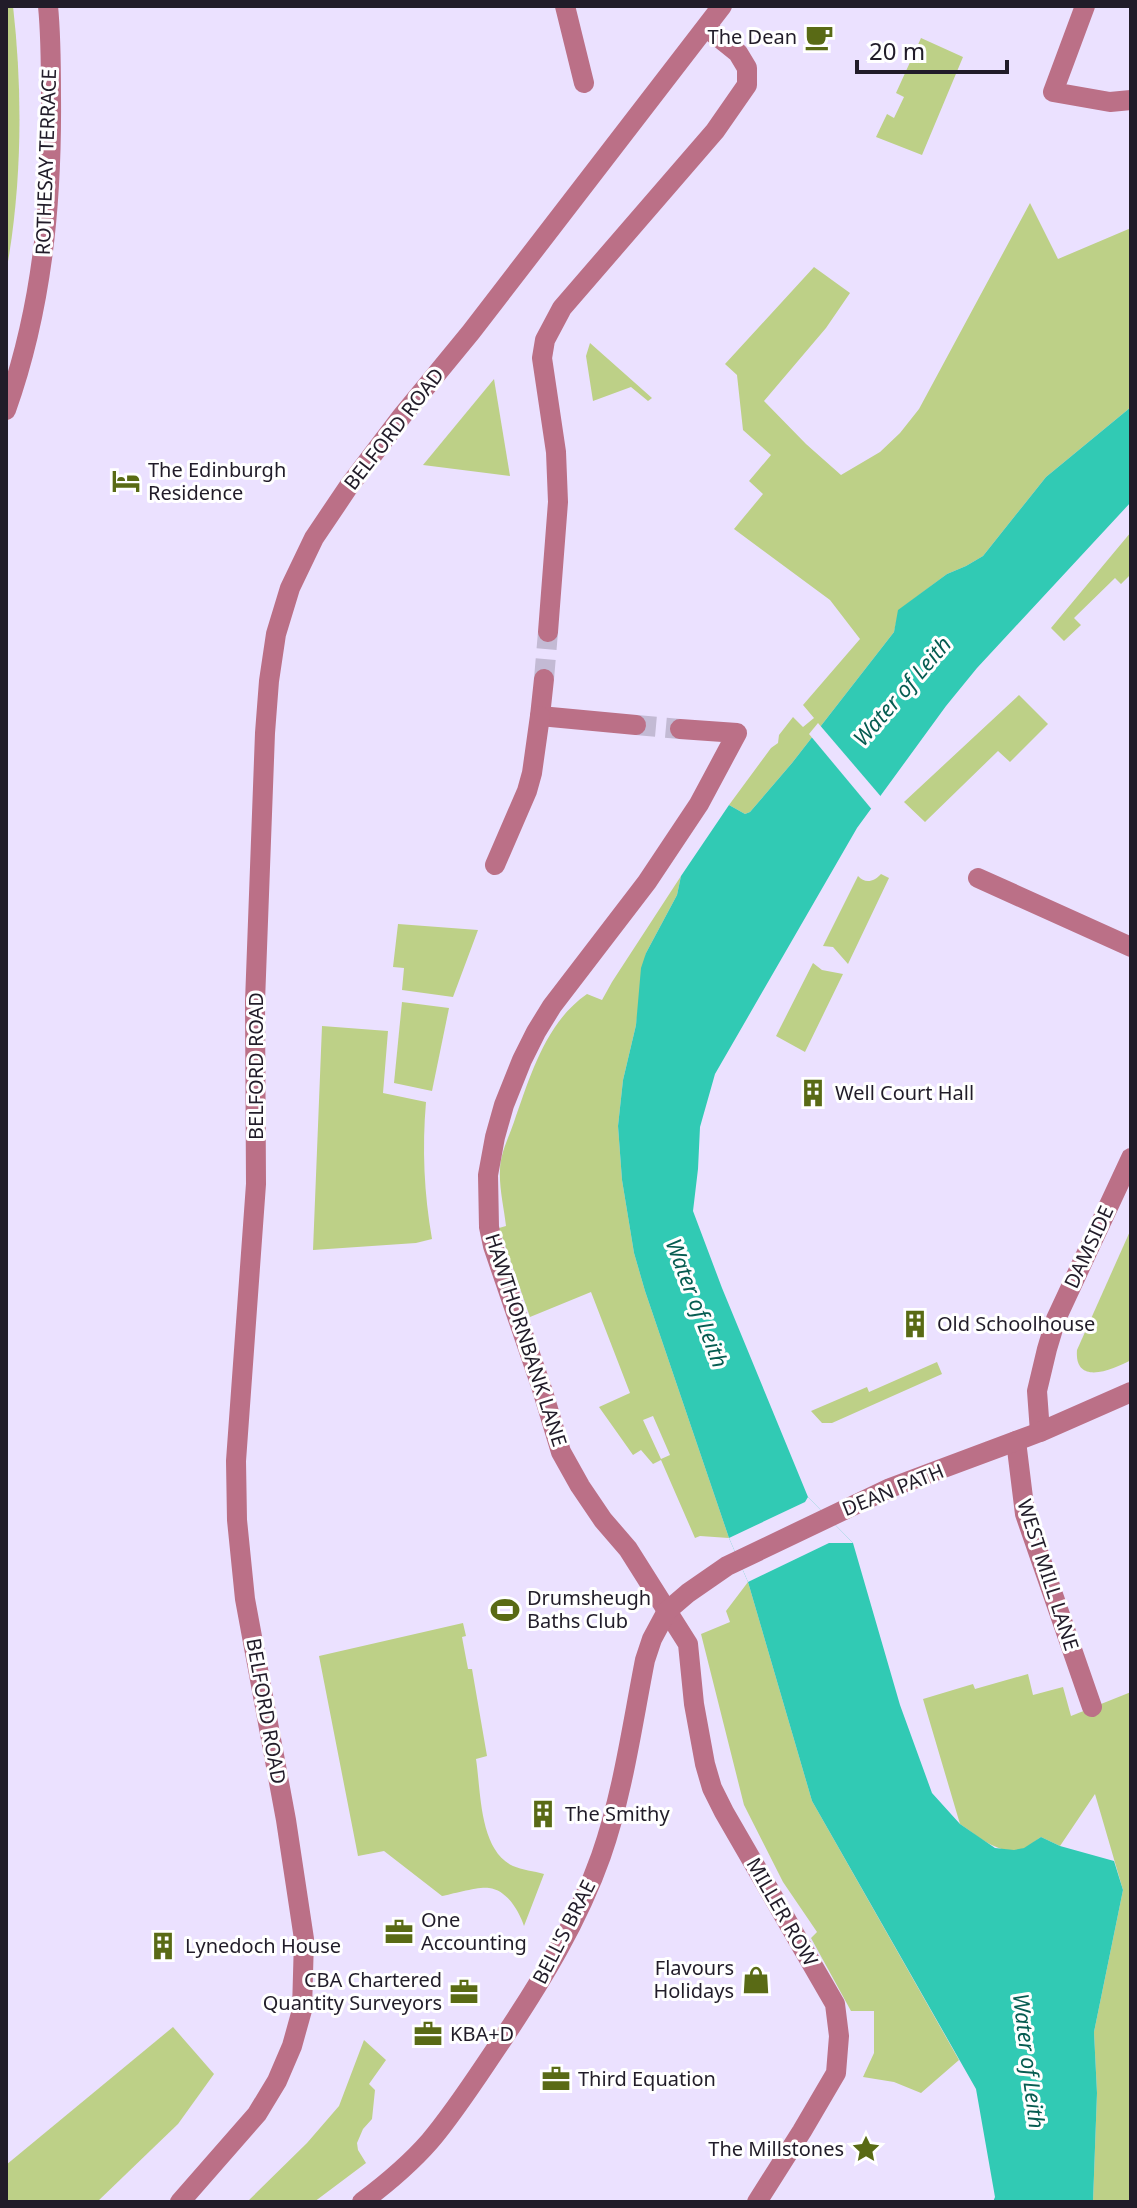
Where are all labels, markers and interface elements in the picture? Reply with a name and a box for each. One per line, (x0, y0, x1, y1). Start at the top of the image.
cafe icon: The Dean (804, 22, 834, 52)
place label: The Dean (708, 23, 797, 50)
scale bar (857, 24, 1007, 74)
text: 20 m (869, 34, 925, 67)
street label: ROTHESAY TERRACE (29, 68, 62, 256)
street label: BELFORD ROAD (337, 362, 450, 495)
place label: The Edinburgh Residence (148, 456, 286, 506)
hotel icon: The Edinburgh Residence (111, 466, 141, 496)
water label: Water of Leith (845, 629, 957, 751)
street label: BELFORD ROAD (242, 992, 269, 1140)
building icon: Well Court Hall (798, 1078, 828, 1108)
place label: Well Court Hall (835, 1079, 974, 1106)
street label: DAMSIDE (1058, 1201, 1120, 1293)
street label: HAWTHORNBANK LANE (479, 1230, 574, 1450)
water label: Water of Leith (660, 1234, 736, 1371)
building icon: Old Schoolhouse (900, 1309, 930, 1339)
place label: Old Schoolhouse (937, 1310, 1095, 1337)
street label: DEAN PATH (838, 1457, 948, 1522)
street label: WEST MILL LANE (1011, 1496, 1086, 1654)
place label: Drumsheugh Baths Club (527, 1584, 651, 1634)
sports icon: Drumsheugh Baths Club (490, 1595, 520, 1625)
street label: BELFORD ROAD (240, 1636, 293, 1786)
building icon: The Smithy (528, 1799, 558, 1829)
place label: The Smithy (565, 1800, 670, 1827)
street label: MILLER ROW (740, 1853, 825, 1971)
street label: BELL'S BRAE (526, 1875, 601, 1988)
place label: One Accounting (421, 1906, 527, 1956)
office icon: One Accounting (384, 1917, 414, 1947)
building icon: Lynedoch House (148, 1931, 178, 1961)
place label: Lynedoch House (185, 1932, 341, 1959)
place label: Flavours Holidays (653, 1954, 734, 2004)
shop icon: Flavours Holidays (741, 1965, 771, 1995)
place label: CBA Chartered Quantity Surveyors (263, 1966, 442, 2016)
office icon: CBA Chartered Quantity Surveyors (449, 1977, 479, 2007)
water label: Water of Leith (1007, 1992, 1053, 2130)
office icon: KBA+D (413, 2019, 443, 2049)
place label: KBA+D (450, 2020, 514, 2047)
office icon: Third Equation (541, 2064, 571, 2094)
place label: Third Equation (578, 2065, 716, 2092)
place icon: The Millstones (851, 2134, 881, 2164)
place label: The Millstones (708, 2135, 844, 2162)

